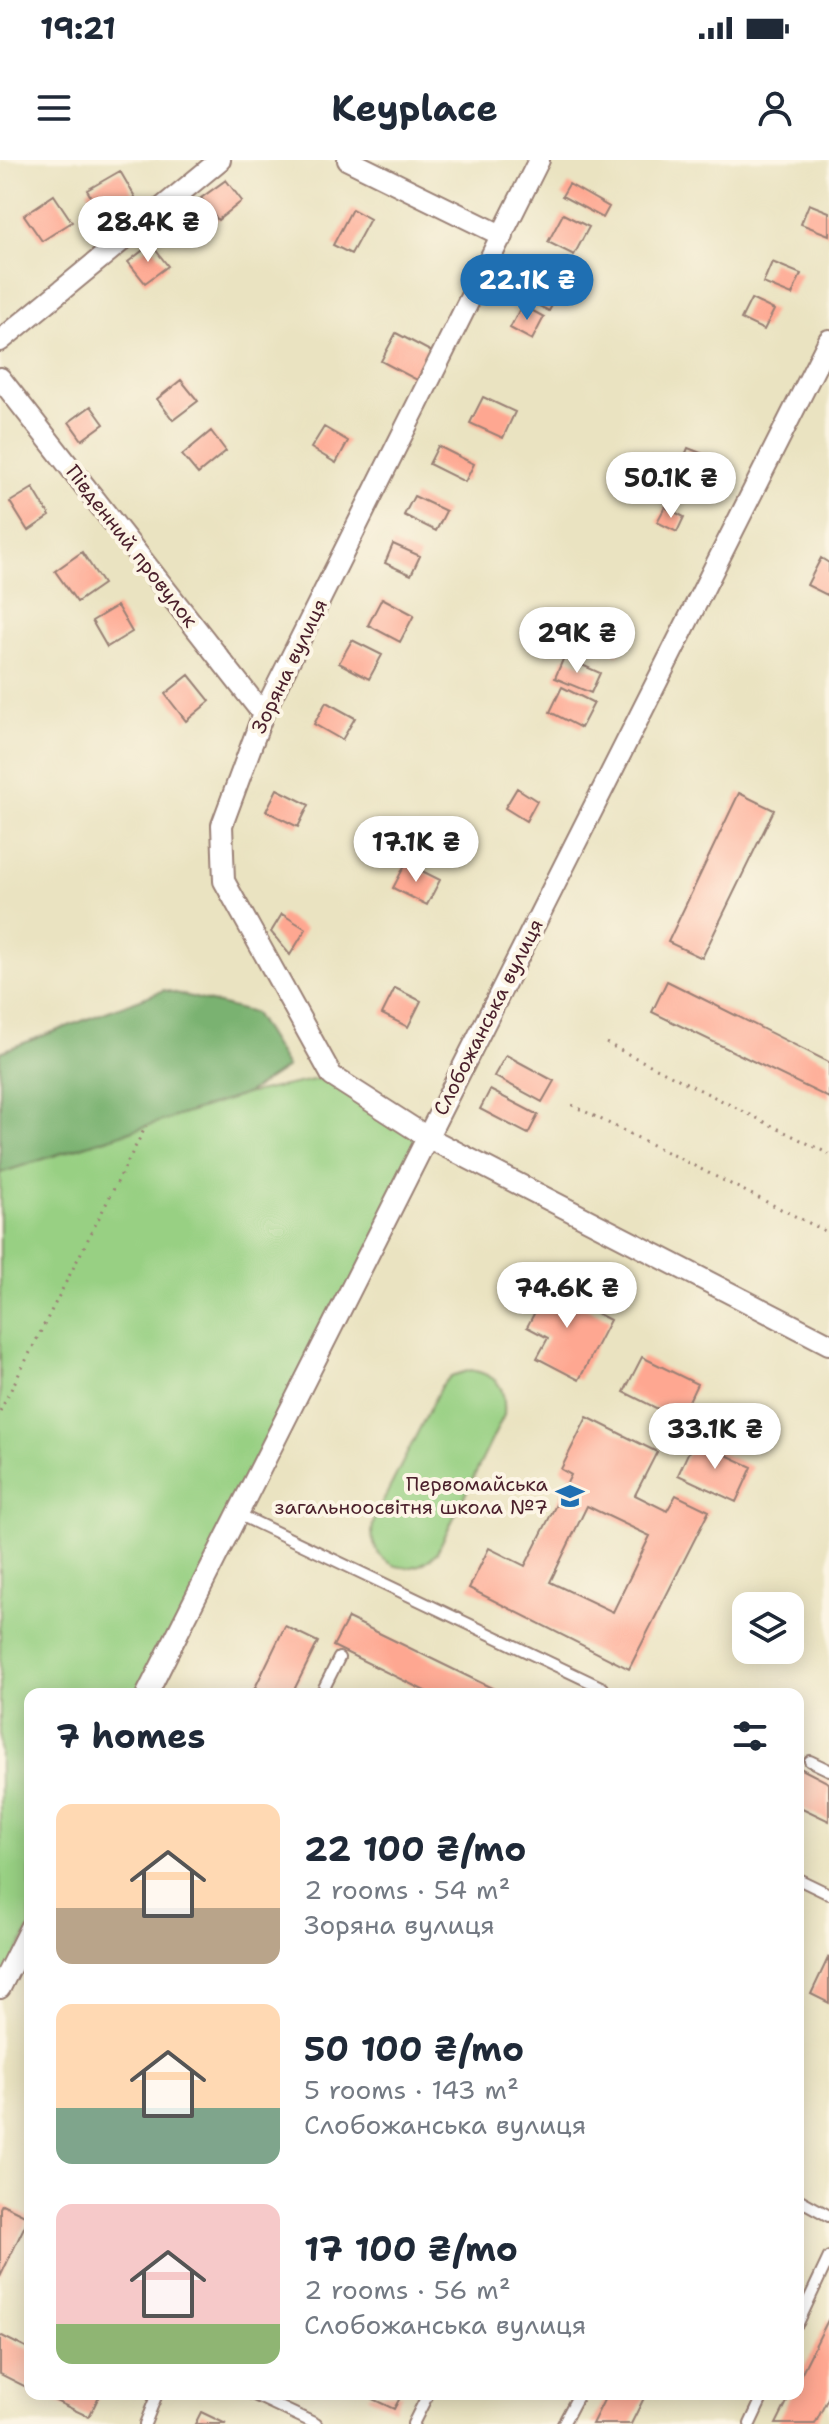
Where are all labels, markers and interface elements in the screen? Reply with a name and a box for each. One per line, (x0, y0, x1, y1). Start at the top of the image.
text: 19:21 (40, 8, 116, 49)
text: Keyplace (331, 84, 498, 133)
icon: menu (32, 86, 76, 130)
icon: person (753, 86, 797, 130)
pin: 28.4K ₴ (74, 196, 222, 264)
text: 28.4K ₴ (96, 204, 200, 239)
pin: 22.1K ₴ (453, 254, 601, 322)
text: 22.1K ₴ (478, 262, 576, 297)
pin: 50.1K ₴ (597, 452, 745, 520)
street label: Південний провулок (60, 459, 204, 633)
text: 50.1K ₴ (624, 460, 718, 495)
street label: Зоряна вулиця (245, 594, 333, 738)
pin: 29K ₴ (521, 607, 633, 675)
text: 29K ₴ (537, 615, 617, 650)
pin: 17.1K ₴ (342, 816, 490, 884)
text: 17.1K ₴ (372, 824, 460, 859)
street label: Слобожанська вулиця (427, 914, 549, 1120)
pin: 74.6K ₴ (493, 1262, 641, 1330)
text: 74.6K ₴ (515, 1270, 619, 1305)
pin: 33.1K ₴ (641, 1403, 789, 1471)
text: 33.1K ₴ (667, 1411, 763, 1446)
place label: Первомайська загальноосвітня школа №7 (275, 1471, 549, 1520)
school or university icon: Первомайська загальноосвітня школа №7 (555, 1481, 585, 1511)
map controls (732, 1592, 804, 1664)
button: layers (732, 1592, 804, 1664)
text: 7 homes (56, 1713, 205, 1759)
icon: filters (728, 1714, 772, 1758)
text: 22 100 ₴/mo (304, 1826, 526, 1872)
icon: home (120, 1836, 216, 1932)
text: 2 rooms · 54 m² (304, 1872, 510, 1907)
text: Зоряна вулиця (304, 1907, 495, 1942)
text: 50 100 ₴/mo (304, 2026, 524, 2072)
icon: home (120, 2036, 216, 2132)
text: 5 rooms · 143 m² (304, 2072, 519, 2107)
text: Слобожанська вулиця (304, 2107, 586, 2142)
text: 17 100 ₴/mo (304, 2226, 518, 2272)
icon: home (120, 2236, 216, 2332)
text: 2 rooms · 56 m² (304, 2272, 511, 2307)
text: Слобожанська вулиця (304, 2307, 586, 2342)

